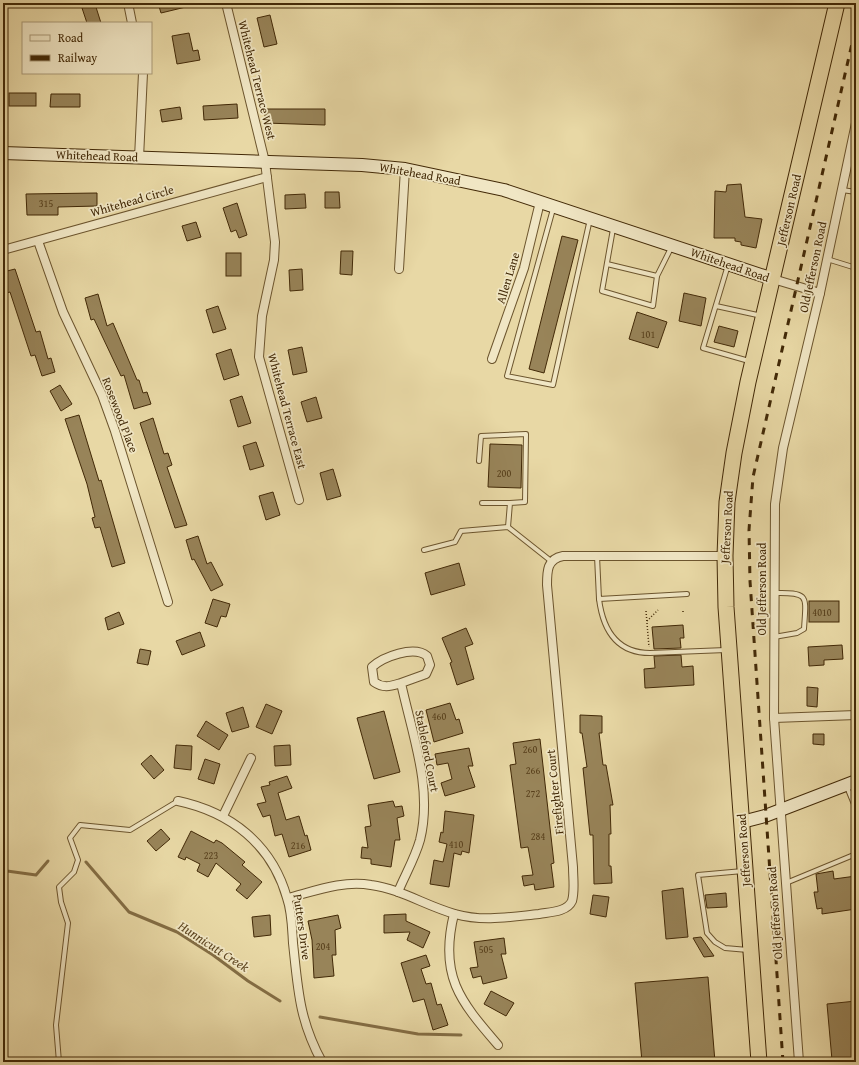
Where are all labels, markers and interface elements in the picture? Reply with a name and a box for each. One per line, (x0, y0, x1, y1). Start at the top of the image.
street label: Whitehead Terrace West (234, 18, 281, 142)
legend (22, 22, 152, 74)
text: Road (58, 29, 84, 46)
text: Railway (58, 49, 97, 66)
street label: Whitehead Road (56, 146, 139, 165)
street label: Whitehead Road (378, 158, 463, 189)
street label: Jefferson Road (772, 172, 805, 249)
street label: Whitehead Circle (88, 180, 176, 221)
house number: 315 (39, 196, 53, 211)
street label: Old Jefferson Road (795, 219, 831, 314)
street label: Whitehead Road (688, 243, 772, 286)
street label: Allen Lane (492, 250, 523, 306)
house number: 101 (641, 327, 655, 342)
street label: Whitehead Terrace East (264, 351, 311, 471)
street label: Rosewood Place (98, 375, 143, 455)
house number: 200 (497, 466, 511, 481)
street label: Jefferson Road (716, 489, 737, 566)
street label: Old Jefferson Road (753, 542, 770, 635)
house number: 4010 (812, 605, 832, 620)
street label: Stableford Court (411, 708, 444, 794)
house number: 460 (432, 709, 446, 724)
house number: 260 (523, 742, 537, 757)
street label: Firefighter Court (542, 748, 567, 835)
house number: 266 (526, 763, 540, 778)
house number: 272 (526, 786, 540, 801)
street label: Jefferson Road (732, 812, 755, 889)
house number: 284 (531, 829, 545, 844)
house number: 410 (449, 837, 463, 852)
house number: 216 (291, 838, 305, 853)
house number: 223 (204, 848, 218, 863)
street label: Old Jefferson Road (763, 866, 786, 960)
street label: Putters Drive (289, 893, 316, 961)
water label: Hunnicutt Creek (174, 916, 253, 977)
house number: 204 (316, 939, 330, 954)
house number: 505 (479, 942, 493, 957)

